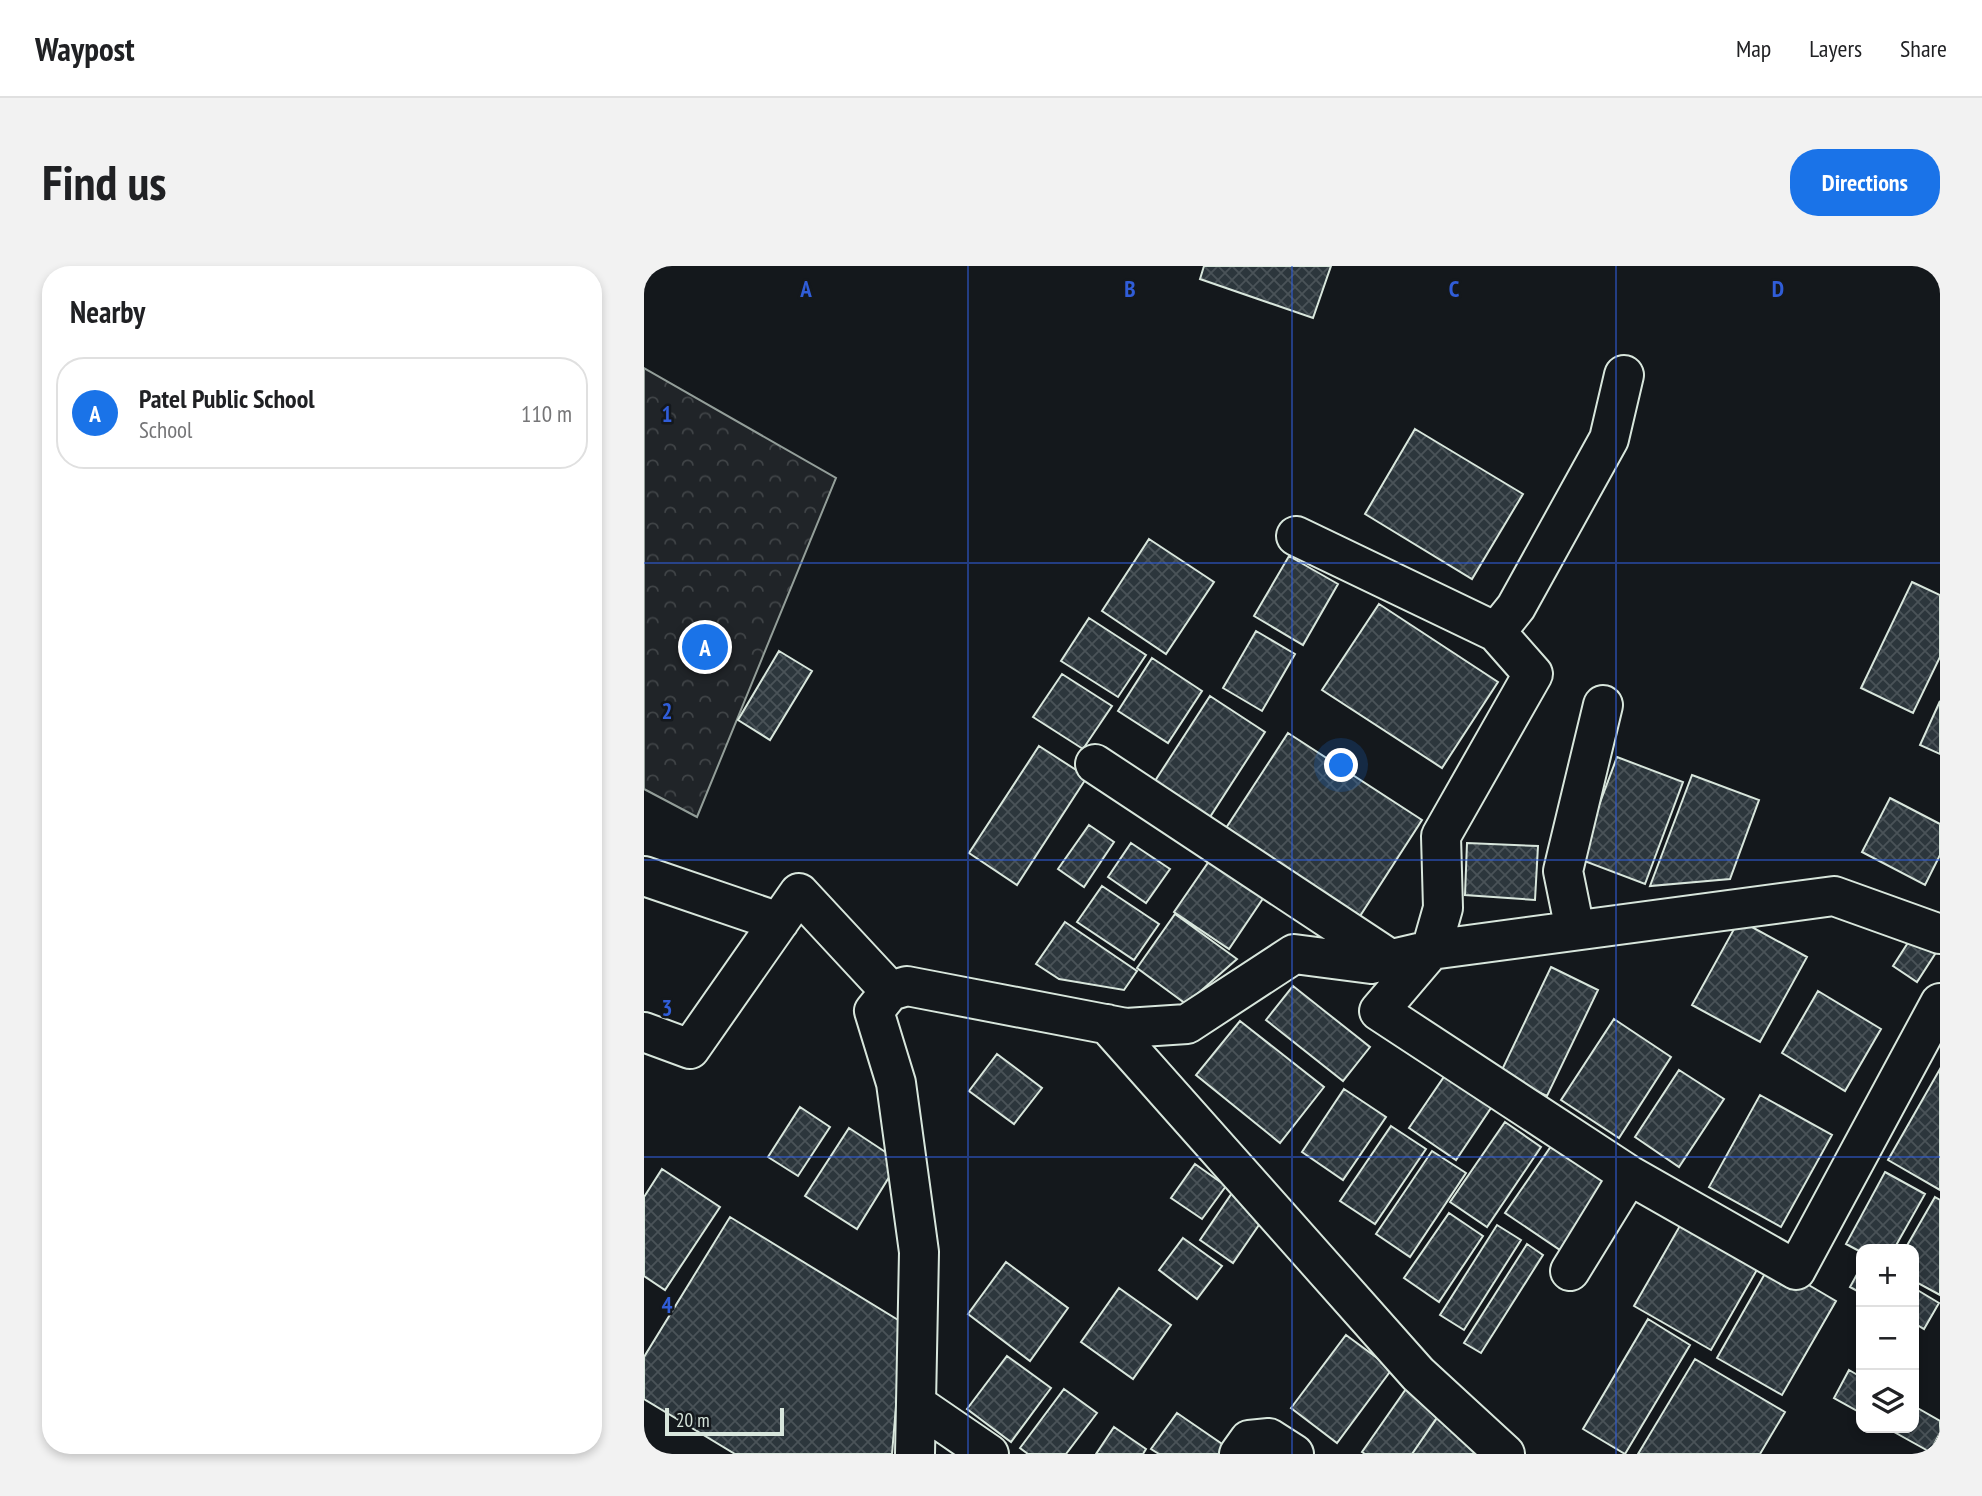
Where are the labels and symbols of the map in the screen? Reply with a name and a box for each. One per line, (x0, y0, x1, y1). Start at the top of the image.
text: A (799, 274, 812, 303)
text: B (1124, 274, 1136, 303)
text: C (1449, 274, 1460, 303)
text: D (1772, 274, 1784, 303)
text: 1 (662, 399, 673, 428)
pin: A (682, 621, 728, 673)
text: 2 (662, 696, 673, 725)
your location (1324, 748, 1358, 782)
text: 3 (662, 993, 673, 1022)
text: 4 (662, 1290, 673, 1319)
scale bar (665, 1405, 784, 1437)

